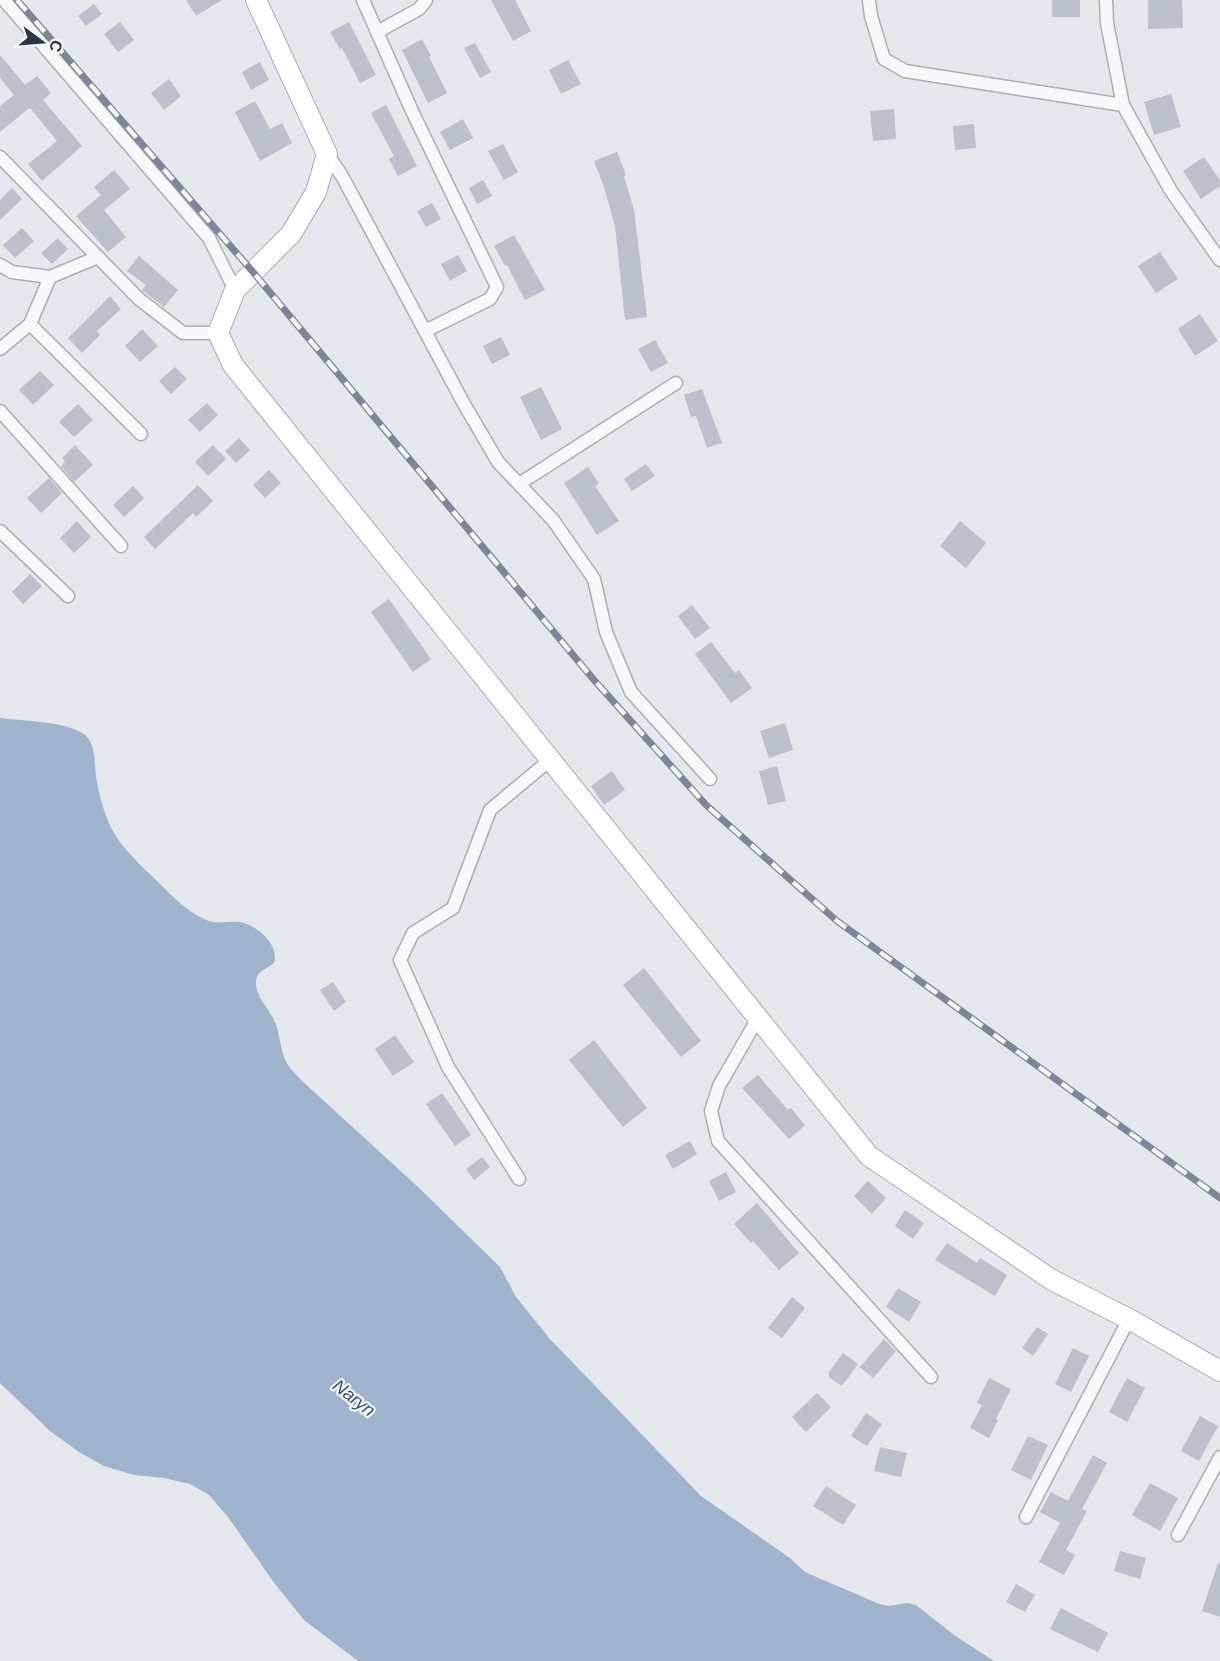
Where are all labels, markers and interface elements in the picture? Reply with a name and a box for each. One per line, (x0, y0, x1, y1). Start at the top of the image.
north arrow (12, 12, 72, 72)
text: С (46, 38, 66, 54)
water label: Naryn (329, 1375, 379, 1421)

